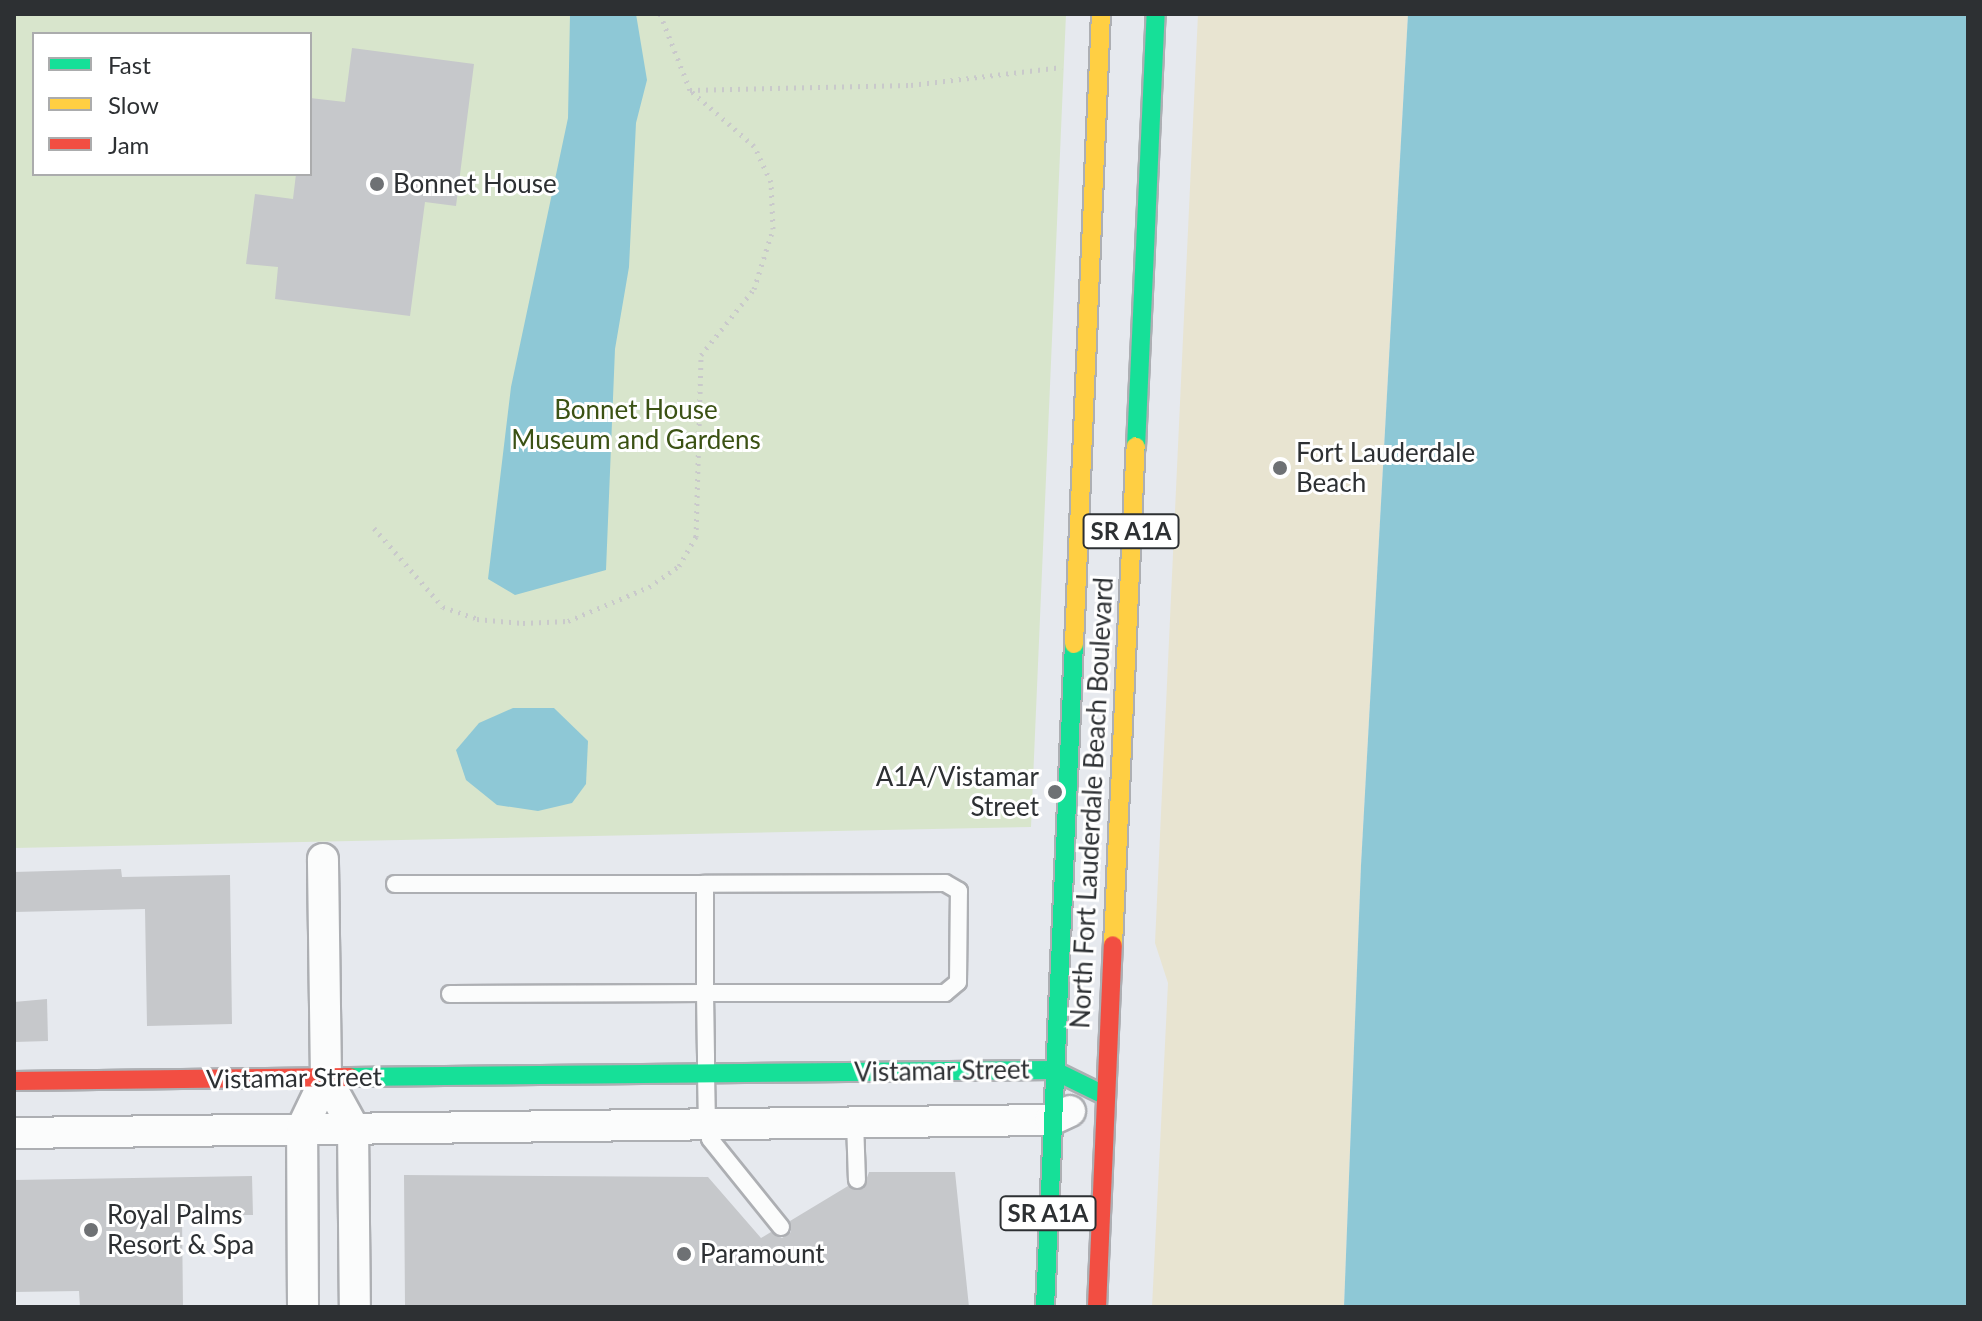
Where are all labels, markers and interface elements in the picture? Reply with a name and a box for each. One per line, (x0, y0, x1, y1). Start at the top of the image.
legend (32, 32, 312, 176)
text: Fast (108, 50, 151, 79)
text: Slow (108, 90, 159, 119)
text: Jam (108, 130, 149, 159)
place label: Bonnet House (393, 168, 557, 200)
marker: Bonnet House (368, 175, 386, 193)
park label: Bonnet House Museum and Gardens (511, 394, 761, 456)
place label: Fort Lauderdale Beach (1296, 437, 1475, 498)
marker: Fort Lauderdale Beach (1271, 459, 1289, 477)
road number: SR A1A (1081, 511, 1181, 551)
street label: North Fort Lauderdale Beach Boulevard (1065, 577, 1119, 1029)
place label: A1A/Vistamar Street (876, 761, 1039, 822)
marker: A1A/Vistamar Street (1046, 783, 1064, 801)
street label: Vistamar Street (854, 1054, 1030, 1088)
street label: Vistamar Street (206, 1061, 382, 1095)
road number: SR A1A (998, 1193, 1098, 1233)
place label: Royal Palms Resort & Spa (107, 1199, 254, 1260)
marker: Royal Palms Resort & Spa (82, 1221, 100, 1239)
place label: Paramount (700, 1238, 825, 1270)
marker: Paramount (675, 1245, 693, 1263)

